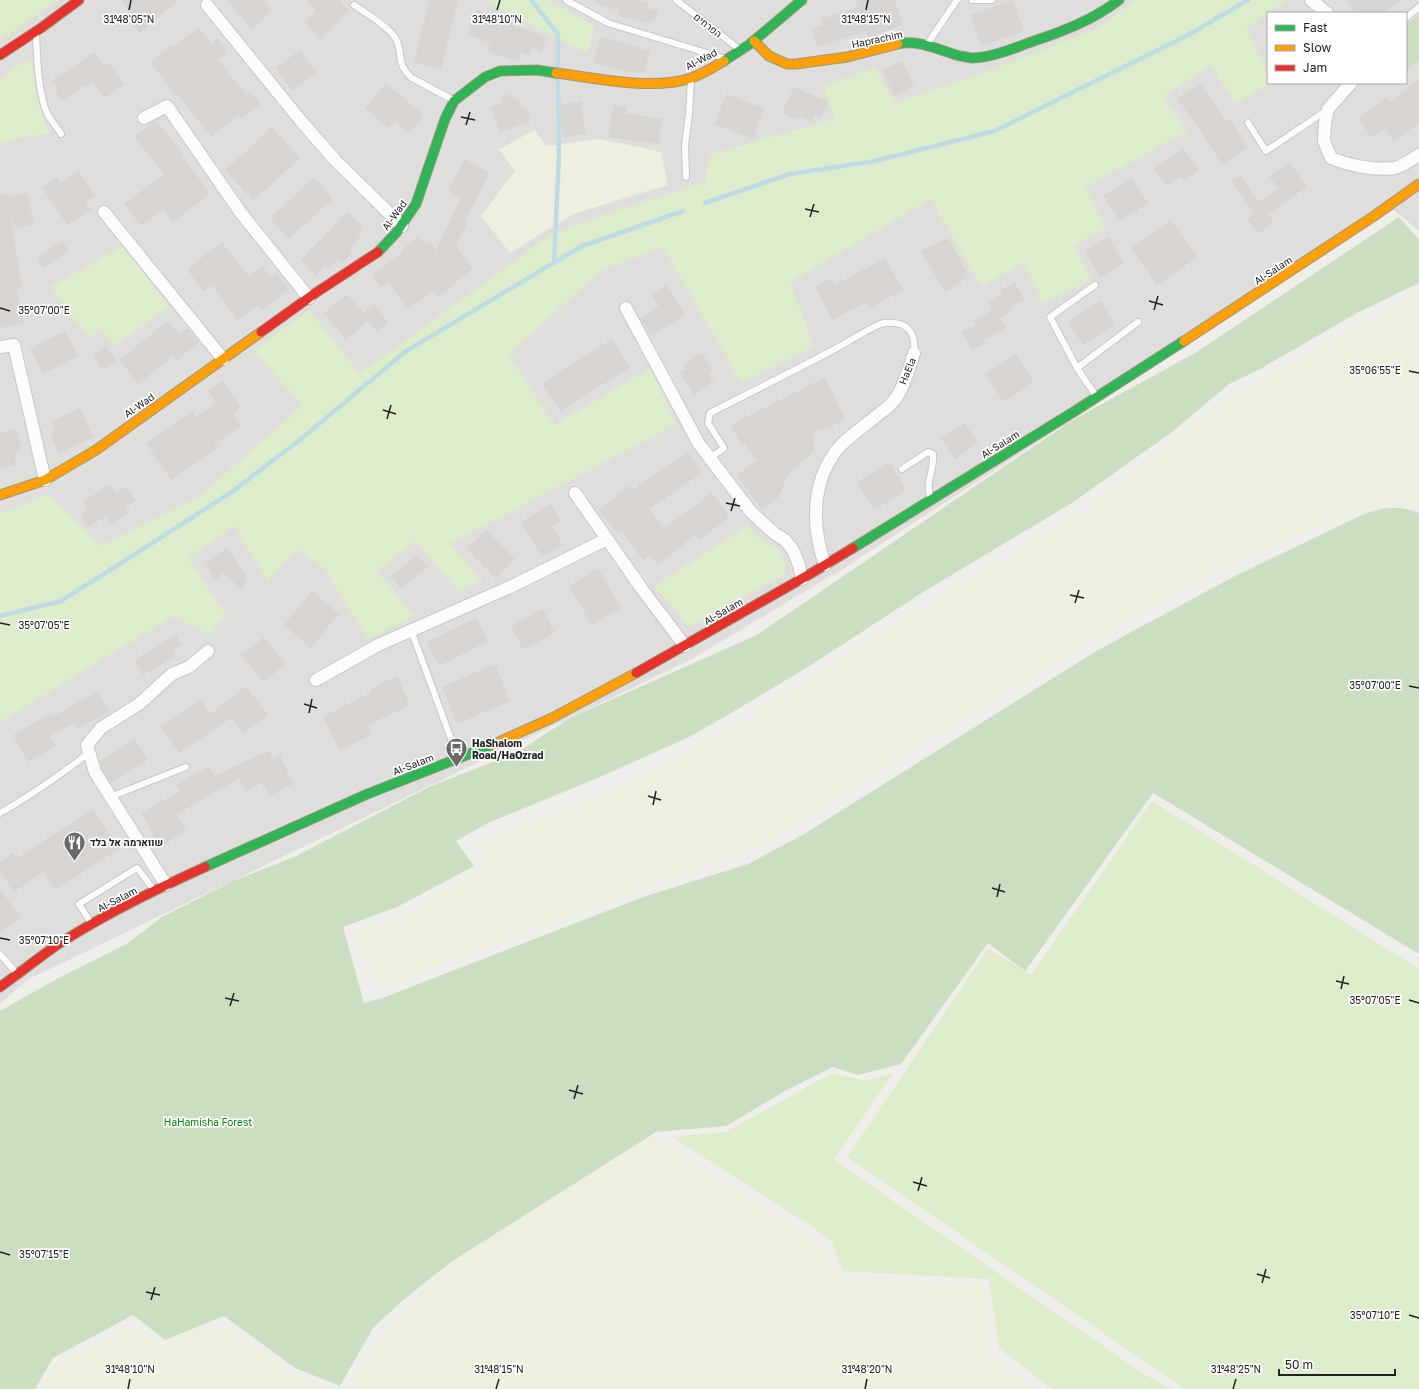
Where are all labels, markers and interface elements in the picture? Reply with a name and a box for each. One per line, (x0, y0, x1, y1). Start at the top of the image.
street label: הפרחים (692, 10, 725, 40)
legend (1267, 12, 1407, 84)
text: 31°48'05"N (104, 13, 154, 25)
text: 31°48'10"N (472, 13, 522, 25)
text: 31°48'15"N (841, 13, 891, 25)
text: Fast (1303, 20, 1328, 35)
street label: Haprachim (850, 28, 904, 50)
text: Slow (1303, 40, 1331, 55)
street label: Al-Wad (683, 46, 719, 72)
text: Jam (1303, 60, 1327, 75)
street label: Al-Wad (379, 198, 409, 232)
street label: Al-Salam (1252, 253, 1294, 287)
text: 35°07'00"E (18, 304, 70, 316)
street label: HaEla (896, 356, 918, 386)
text: 35°06'55"E (1349, 364, 1401, 376)
street label: Al-Wad (122, 390, 156, 420)
street label: Al-Salam (979, 427, 1021, 460)
street label: Al-Salam (701, 595, 745, 627)
text: 35°07'05"E (18, 619, 70, 631)
text: 35°07'00"E (1349, 679, 1401, 691)
bus stop icon: HaShalom Road/HaOzrad (444, 736, 470, 769)
place label: HaShalom Road/HaOzrad (472, 737, 543, 761)
street label: Al-Salam (391, 751, 435, 777)
restaurant icon: שווארמה אל בלד (62, 829, 88, 862)
place label: שווארמה אל בלד (90, 836, 163, 848)
street label: Al-Salam (95, 884, 139, 914)
text: 35°07'10"E (19, 934, 69, 946)
text: 35°07'05"E (1349, 994, 1401, 1006)
park label: HaHamisha Forest (164, 1116, 252, 1128)
text: 35°07'15"E (19, 1248, 69, 1260)
text: 35°07'10"E (1350, 1309, 1400, 1321)
scale bar (1279, 1351, 1395, 1377)
text: 50 m (1285, 1357, 1313, 1372)
text: 31°48'10"N (105, 1363, 155, 1375)
text: 31°48'15"N (474, 1363, 524, 1375)
text: 31°48'20"N (842, 1363, 892, 1375)
text: 31°48'25"N (1211, 1363, 1261, 1375)

